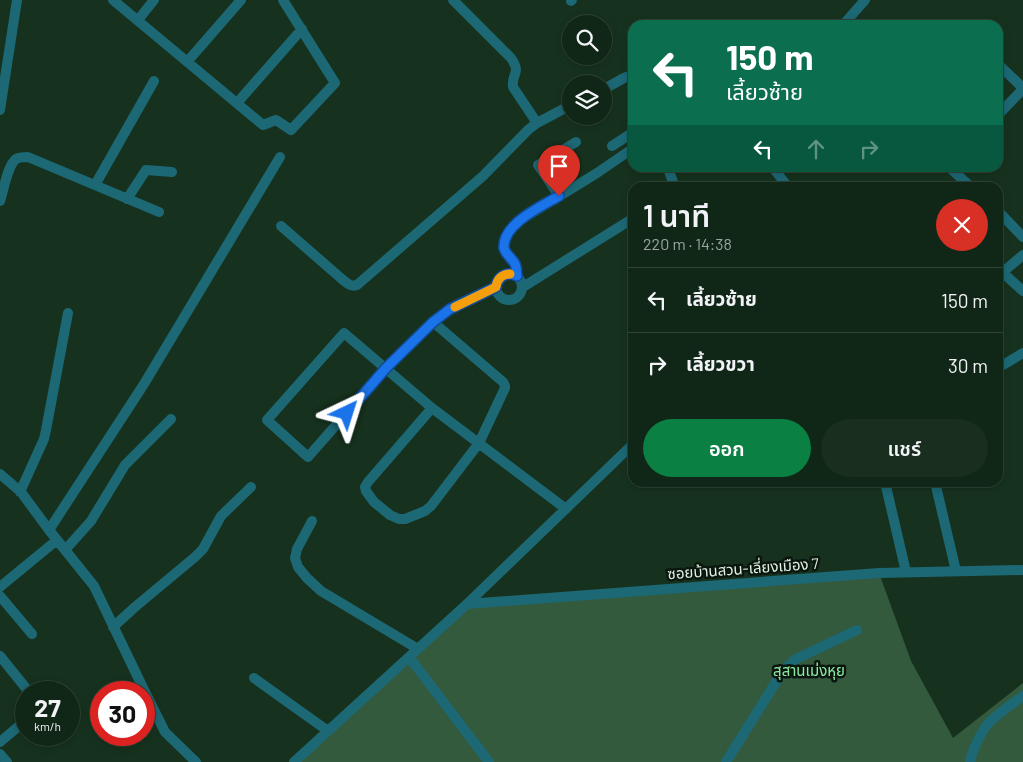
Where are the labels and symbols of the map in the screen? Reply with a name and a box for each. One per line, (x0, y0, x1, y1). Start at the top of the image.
pin (538, 145, 580, 196)
position arrow (320, 386, 372, 438)
street label: ซอยบ้านสวน-เลี่ยงเมือง 7 (667, 553, 819, 582)
park label: สุสานเม่งหุย (773, 661, 845, 680)
speed limit sign: 30 (90, 681, 155, 746)

